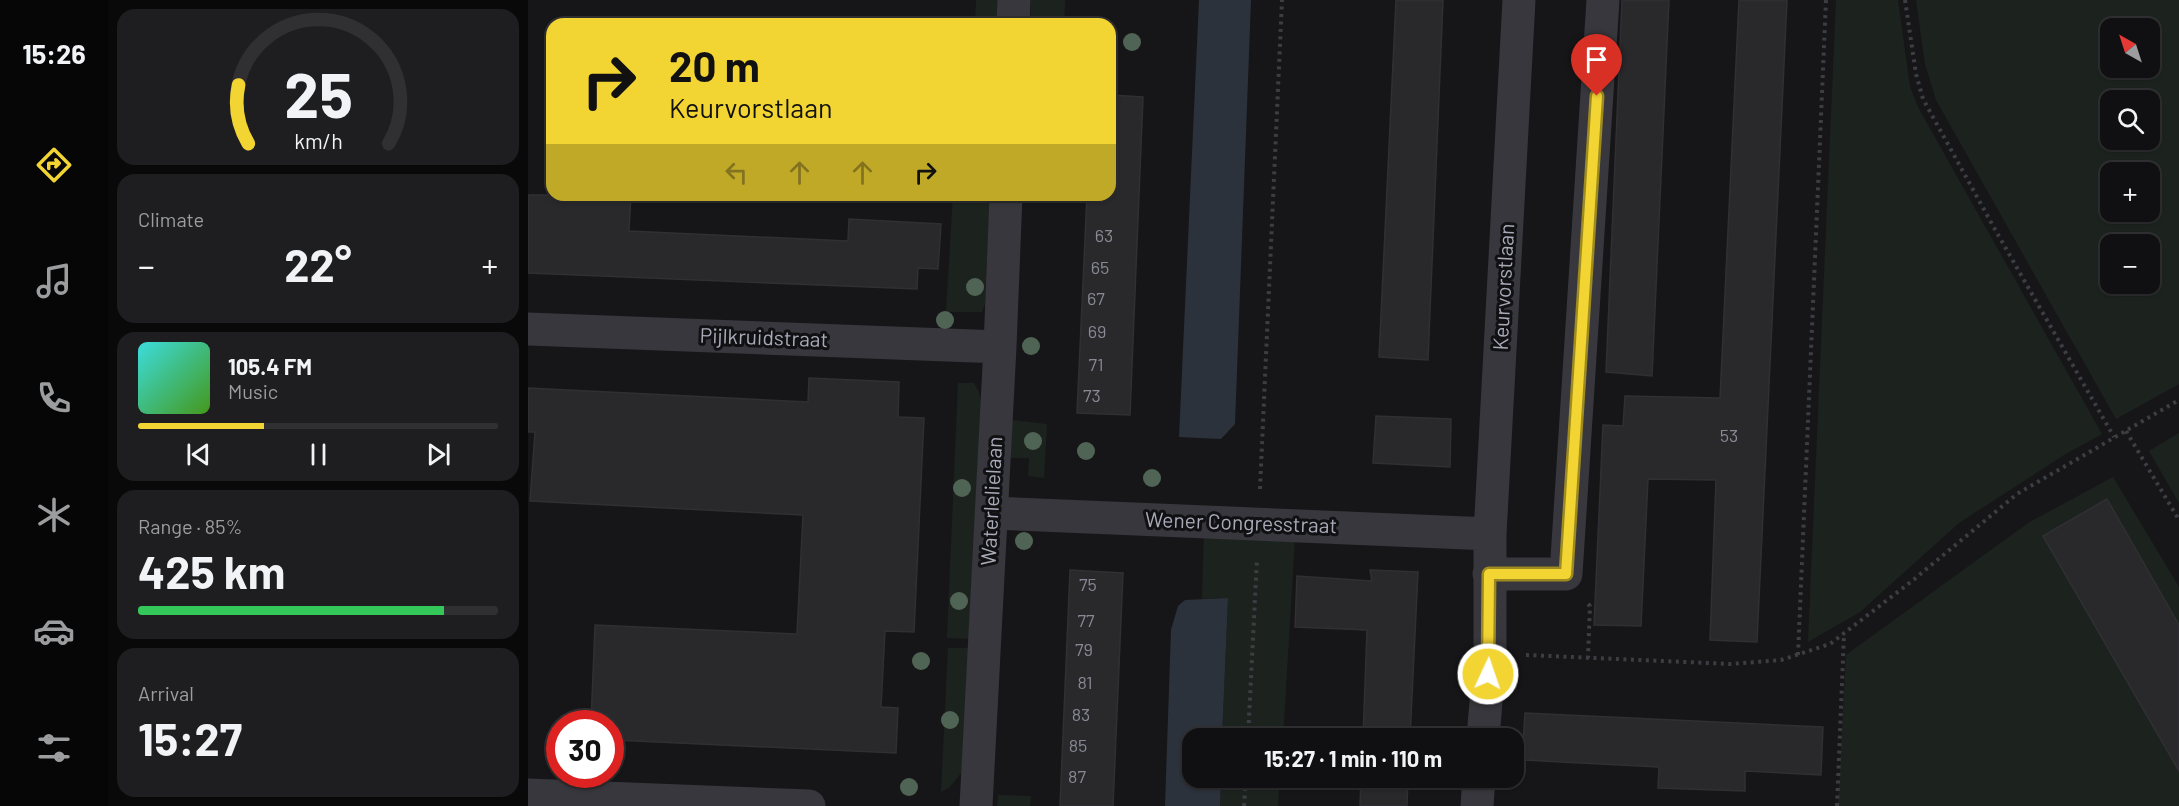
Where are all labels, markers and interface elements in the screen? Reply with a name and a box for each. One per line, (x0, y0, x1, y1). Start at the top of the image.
north arrow (2100, 18, 2160, 78)
map controls (2100, 18, 2160, 294)
pin (1571, 34, 1622, 96)
text: 15:26 (22, 37, 86, 69)
text: 20 m (669, 40, 760, 90)
icon: right (570, 42, 648, 120)
icon: arrive (1580, 43, 1613, 76)
text: 25 (284, 56, 352, 130)
button: search (2100, 90, 2160, 150)
text: Keurvorstlaan (669, 91, 833, 123)
text: km/h (294, 128, 342, 153)
icon: directions (33, 144, 75, 186)
icon: left (720, 156, 753, 189)
icon: ahead (783, 156, 816, 189)
icon: ahead (846, 156, 879, 189)
icon: right (909, 156, 942, 189)
button: + (2100, 162, 2160, 222)
text: Climate (138, 207, 204, 231)
street label: Keurvorstlaan (1487, 223, 1518, 351)
house number: 63 (1095, 224, 1113, 246)
button: − (2100, 234, 2160, 294)
text: 22° (284, 237, 352, 291)
text: − (138, 245, 155, 285)
text: + (481, 245, 498, 285)
house number: 65 (1091, 256, 1109, 278)
icon: music (33, 260, 75, 302)
house number: 67 (1087, 287, 1105, 309)
house number: 69 (1088, 320, 1106, 342)
street label: Pijlkruidstraat (699, 322, 829, 351)
text: 105.4 FM (228, 353, 312, 379)
house number: 71 (1089, 353, 1103, 375)
icon: phone (33, 377, 75, 419)
text: Music (228, 379, 278, 403)
house number: 73 (1083, 384, 1101, 406)
house number: 53 (1720, 424, 1738, 446)
street label: Waterlelielaan (975, 436, 1006, 566)
icon: previous (182, 438, 215, 471)
icon: pause (302, 438, 335, 471)
icon: next (422, 438, 455, 471)
icon: climate (33, 494, 75, 536)
street label: Wener Congresstraat (1145, 506, 1338, 537)
text: Range · 85% (138, 514, 242, 538)
text: 425 km (138, 544, 285, 598)
house number: 75 (1079, 573, 1097, 595)
house number: 77 (1077, 609, 1095, 631)
icon: car (33, 610, 75, 652)
house number: 79 (1075, 638, 1093, 660)
position arrow (1456, 642, 1520, 706)
house number: 81 (1077, 671, 1093, 693)
text: Arrival (138, 681, 194, 705)
house number: 83 (1072, 703, 1090, 725)
speed limit sign: 30 (546, 710, 624, 788)
text: 15:27 (138, 711, 242, 765)
icon: filters (33, 727, 75, 769)
house number: 85 (1069, 734, 1087, 756)
text: 15:27 · 1 min · 110 m (1264, 745, 1442, 771)
house number: 87 (1068, 765, 1086, 787)

